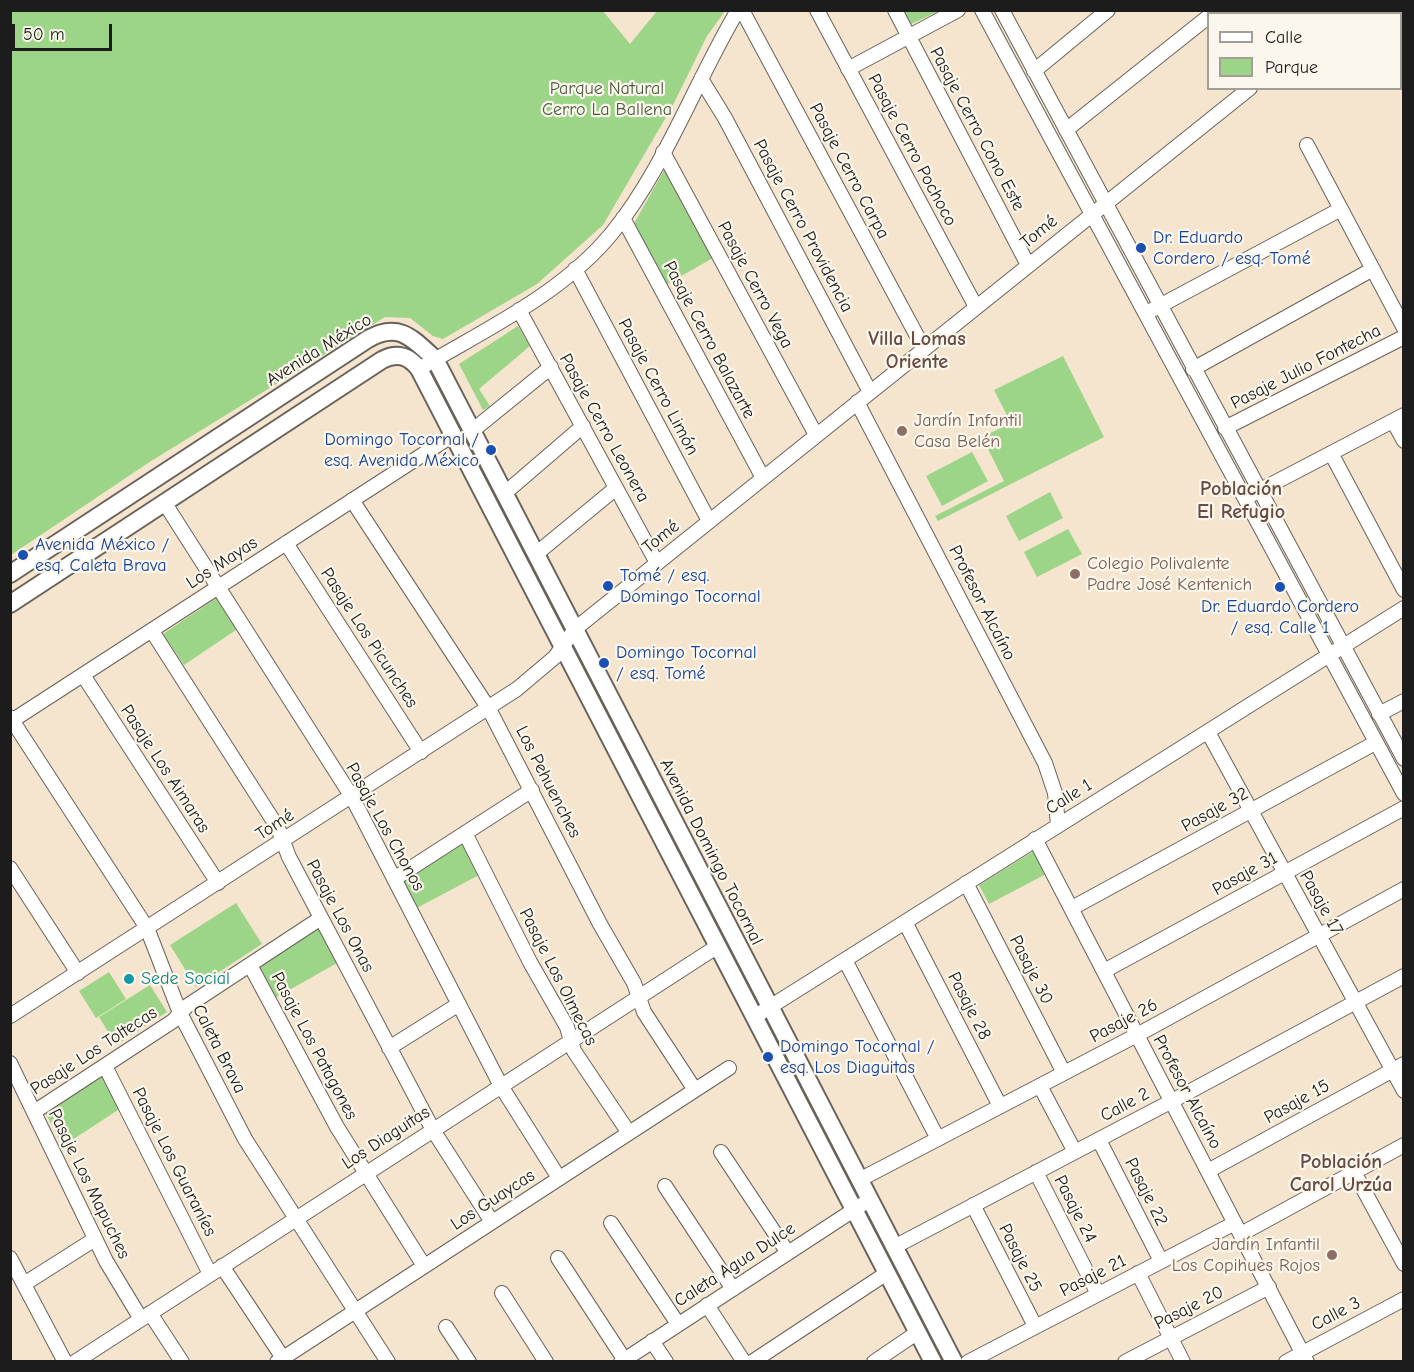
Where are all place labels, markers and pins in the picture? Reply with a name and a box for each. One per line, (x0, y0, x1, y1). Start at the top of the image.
place label: Dr. Eduardo Cordero / esq. Tomé (1153, 227, 1311, 270)
marker: Dr. Eduardo Cordero / esq. Tomé (1134, 241, 1148, 255)
place label: Jardín Infantil Casa Belén (914, 410, 1022, 452)
marker: Jardín Infantil Casa Belén (895, 424, 909, 438)
place label: Domingo Tocornal / esq. Avenida México (324, 429, 479, 472)
marker: Domingo Tocornal / esq. Avenida México (484, 443, 498, 457)
place label: Avenida México / esq. Caleta Brava (35, 534, 169, 576)
marker: Avenida México / esq. Caleta Brava (16, 548, 30, 562)
place label: Colegio Polivalente Padre José Kentenich (1087, 553, 1252, 596)
place label: Tomé / esq. Domingo Tocornal (620, 565, 761, 608)
marker: Colegio Polivalente Padre José Kentenich (1068, 567, 1082, 581)
marker: Tomé / esq. Domingo Tocornal (601, 579, 615, 593)
marker: Dr. Eduardo Cordero / esq. Calle 1 (1273, 580, 1287, 594)
place label: Dr. Eduardo Cordero / esq. Calle 1 (1201, 596, 1359, 638)
place label: Domingo Tocornal / esq. Tomé (616, 642, 757, 684)
marker: Domingo Tocornal / esq. Tomé (597, 656, 611, 670)
place label: Sede Social (141, 968, 230, 990)
marker: Sede Social (122, 972, 136, 986)
place label: Domingo Tocornal / esq. Los Diaguitas (780, 1036, 934, 1078)
marker: Domingo Tocornal / esq. Los Diaguitas (761, 1050, 775, 1064)
place label: Jardín Infantil Los Copihues Rojos (1172, 1234, 1320, 1276)
marker: Jardín Infantil Los Copihues Rojos (1325, 1248, 1339, 1262)

